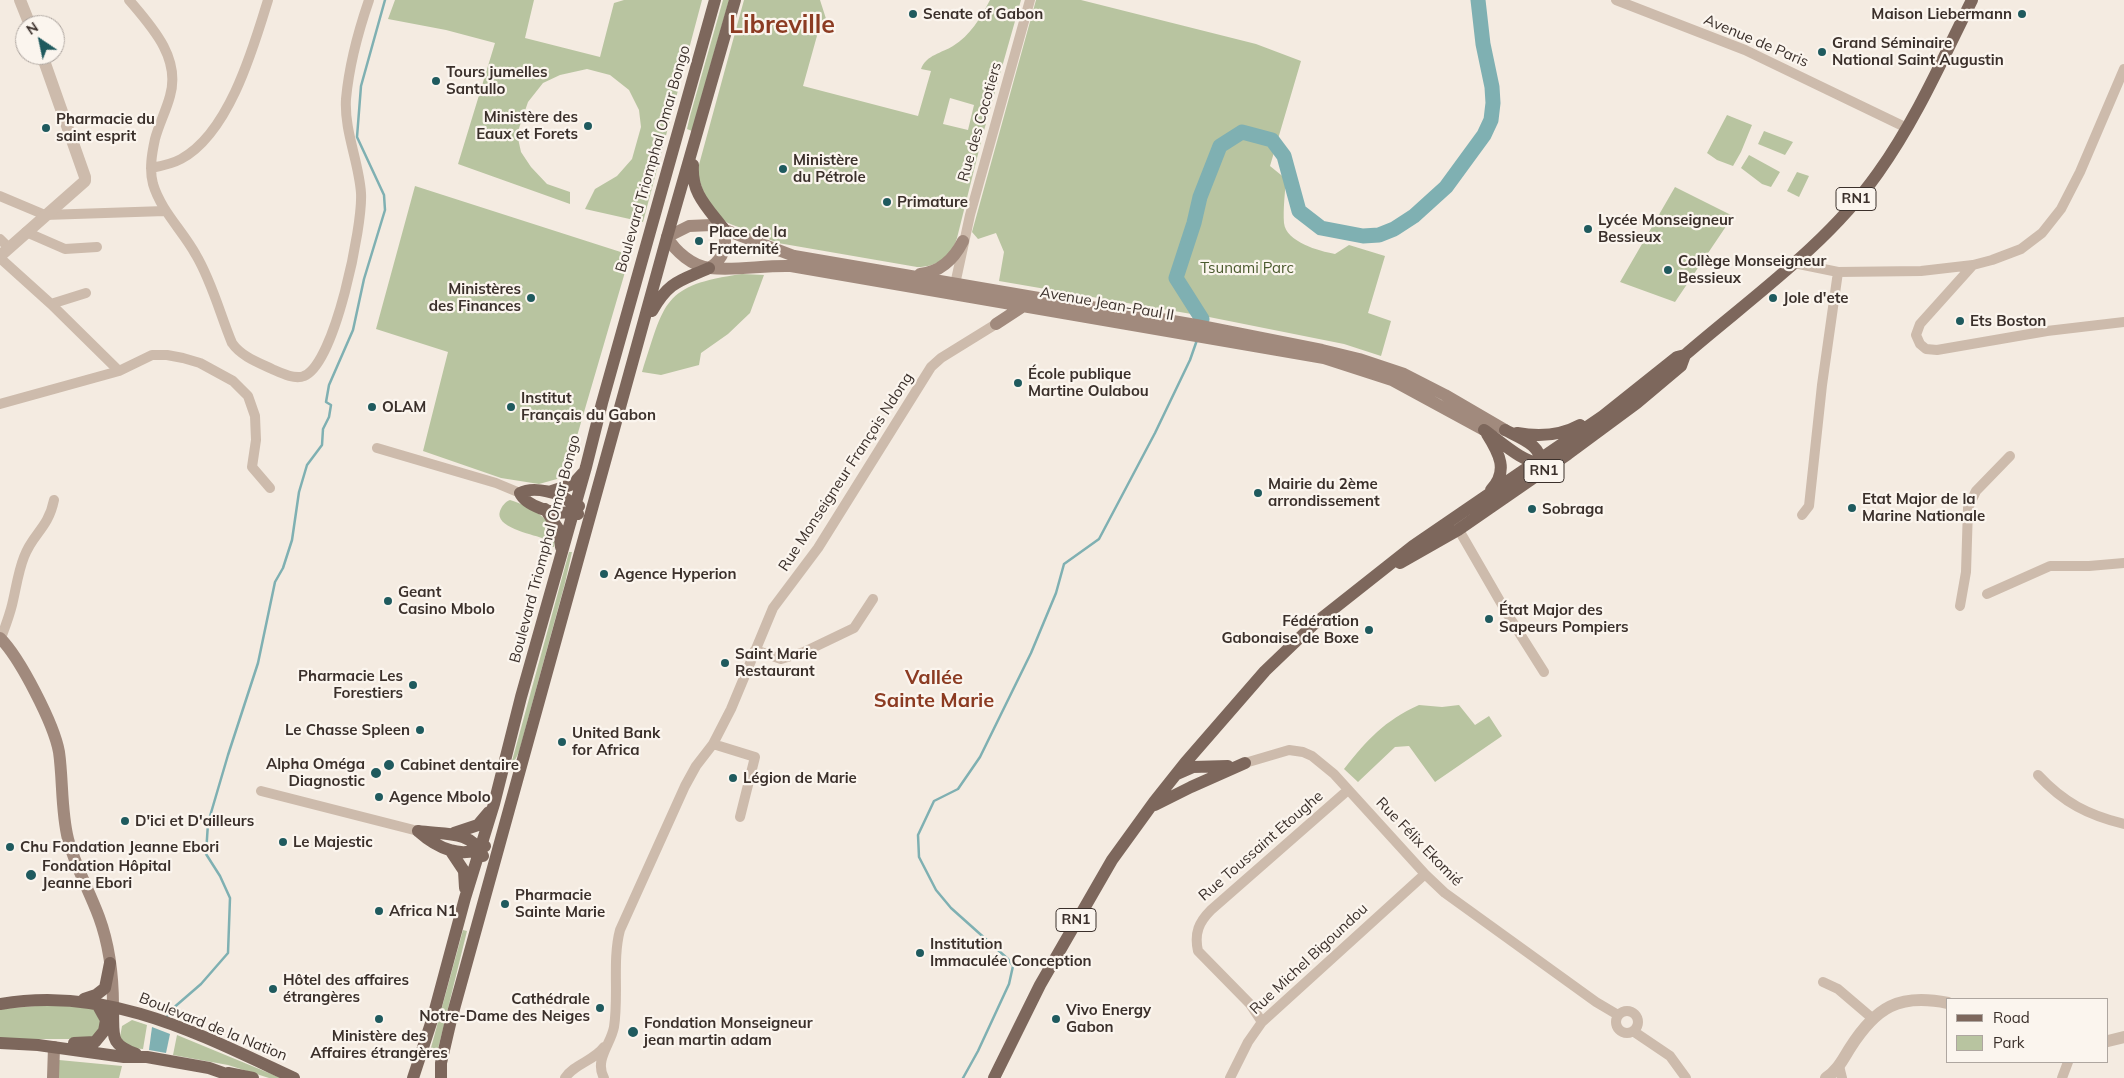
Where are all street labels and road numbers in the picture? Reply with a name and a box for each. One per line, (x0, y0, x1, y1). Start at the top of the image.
street label: Avenue de Paris (1701, 11, 1811, 71)
street label: Boulevard Triomphal Omar Bongo (612, 43, 694, 275)
street label: Rue des Cocotiers (954, 60, 1006, 184)
road number: RN1 (1836, 188, 1876, 210)
street label: Avenue Jean-Paul II (1039, 283, 1175, 325)
street label: Rue Monseigneur François Ndong (775, 369, 917, 575)
street label: Boulevard Triomphal Omar Bongo (506, 433, 584, 665)
road number: RN1 (1524, 460, 1564, 482)
street label: Rue Toussaint Etoughe (1195, 787, 1327, 905)
street label: Rue Félix Ekomié (1372, 794, 1466, 890)
street label: Rue Michel Bigoundou (1246, 900, 1372, 1018)
road number: RN1 (1056, 908, 1096, 932)
street label: Boulevard de la Nation (136, 989, 290, 1065)

